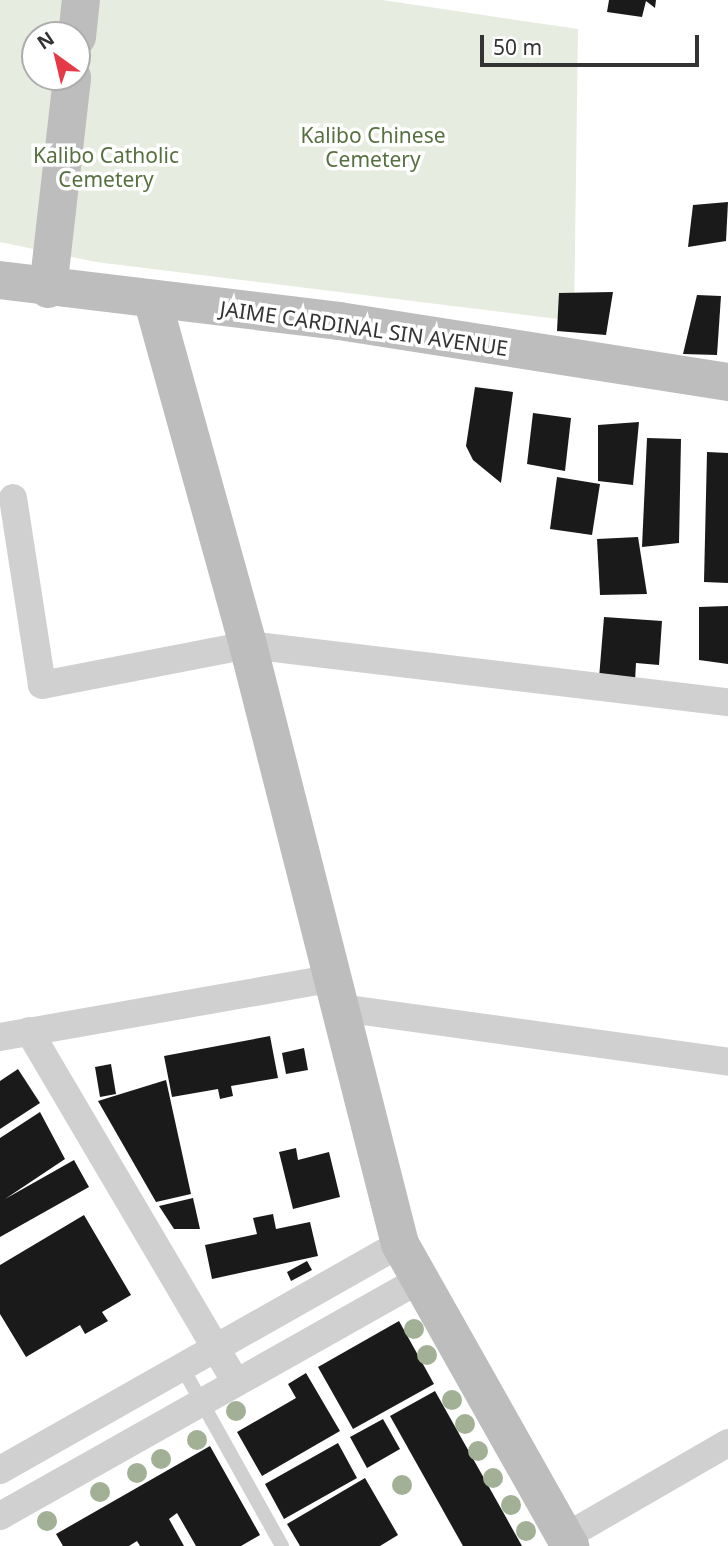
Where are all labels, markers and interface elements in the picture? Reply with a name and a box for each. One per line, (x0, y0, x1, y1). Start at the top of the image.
north arrow (21, 21, 91, 91)
scale bar (483, 21, 702, 65)
text: N (32, 25, 59, 55)
text: 50 m (493, 33, 542, 61)
park label: Kalibo Chinese Cemetery (300, 122, 446, 172)
park label: Kalibo Catholic Cemetery (33, 142, 179, 192)
street label: JAIME CARDINAL SIN AVENUE (218, 295, 510, 361)

